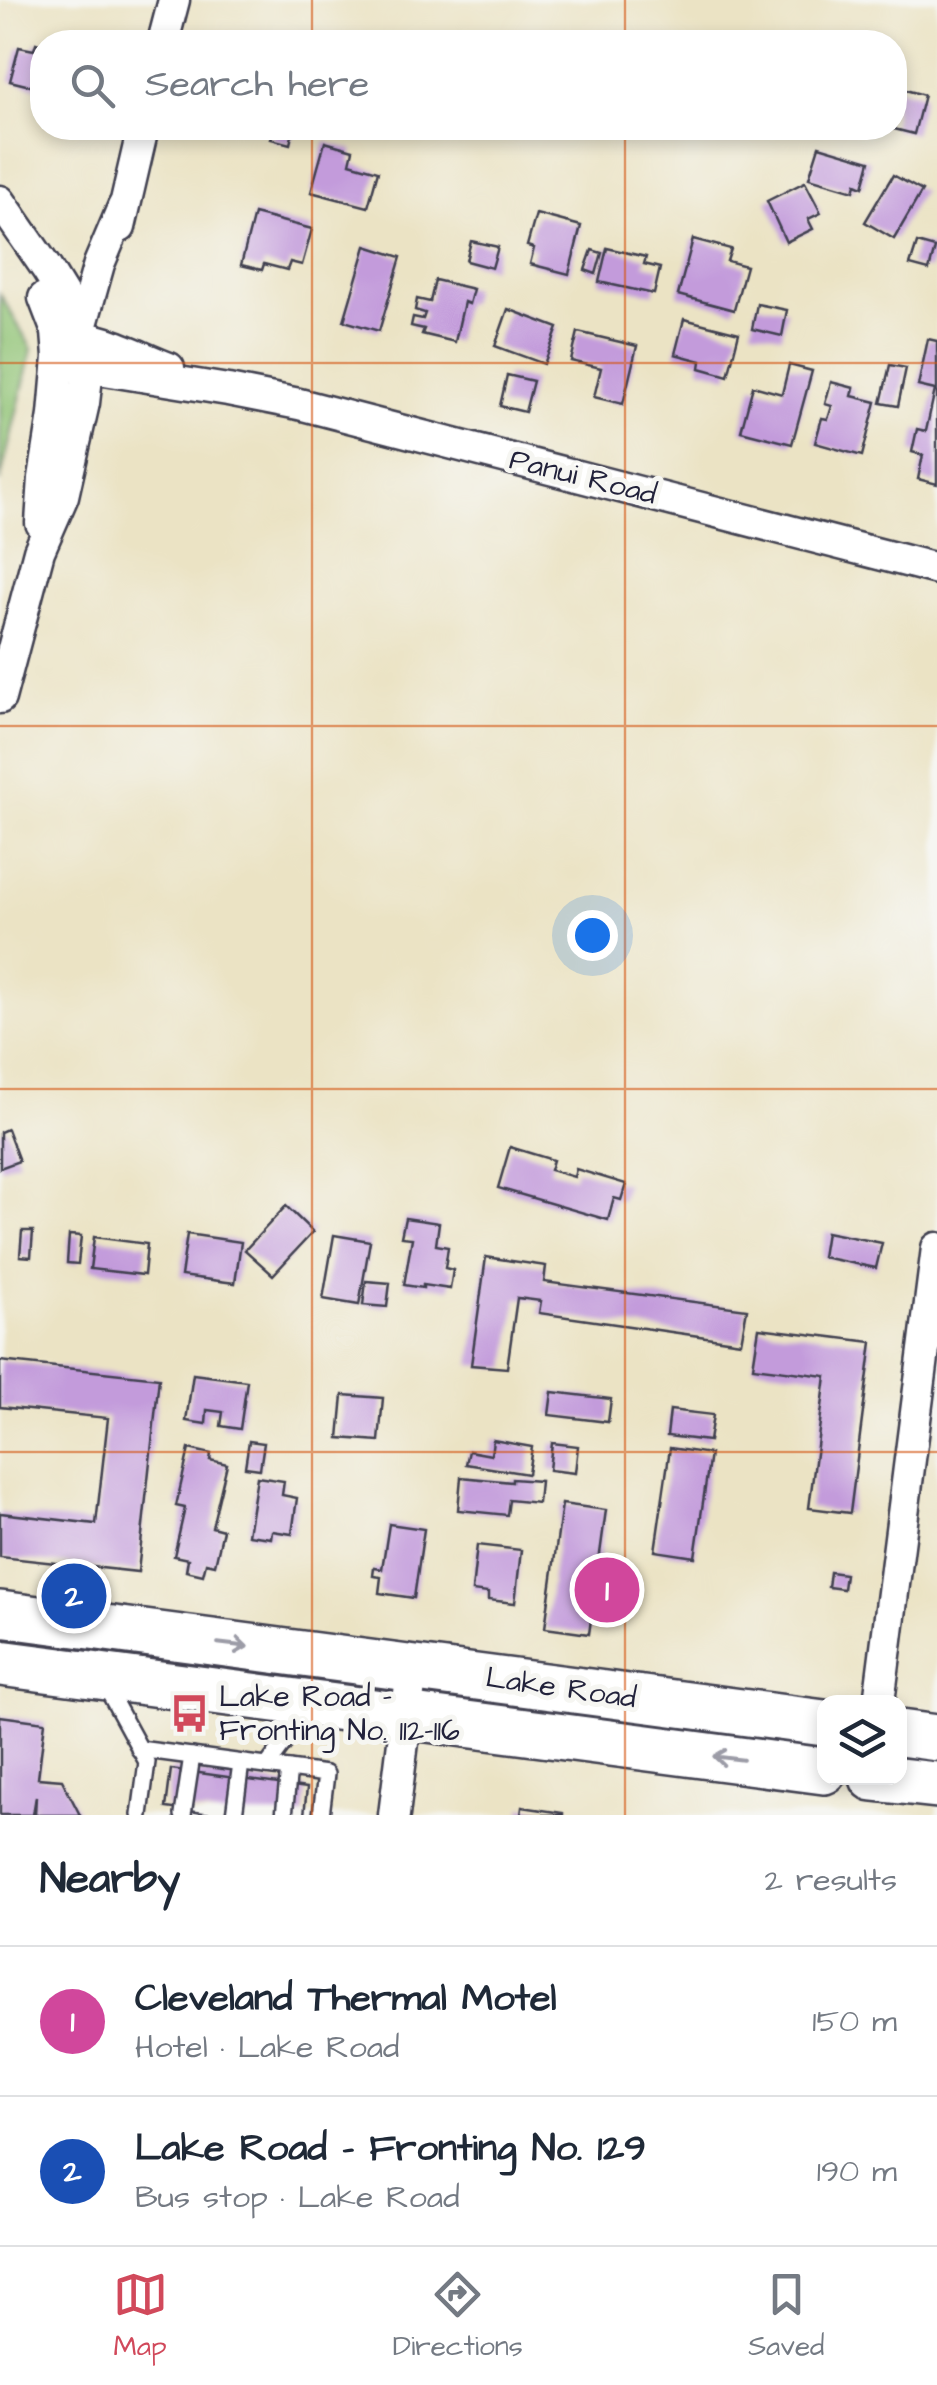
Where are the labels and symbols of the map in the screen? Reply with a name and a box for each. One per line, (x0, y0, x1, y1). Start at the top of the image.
street label: Panui Road (505, 438, 661, 516)
your location (567, 910, 618, 961)
pin: 1 (574, 1552, 640, 1628)
pin: 2 (42, 1558, 106, 1634)
one-way arrow (217, 1637, 249, 1655)
street label: Lake Road (483, 1657, 639, 1719)
place label: Lake Road - Fronting No. 112-116 (219, 1676, 460, 1753)
bus stop icon: Lake Road - Fronting No. 112-116 (168, 1693, 210, 1735)
one-way arrow (712, 1749, 744, 1767)

